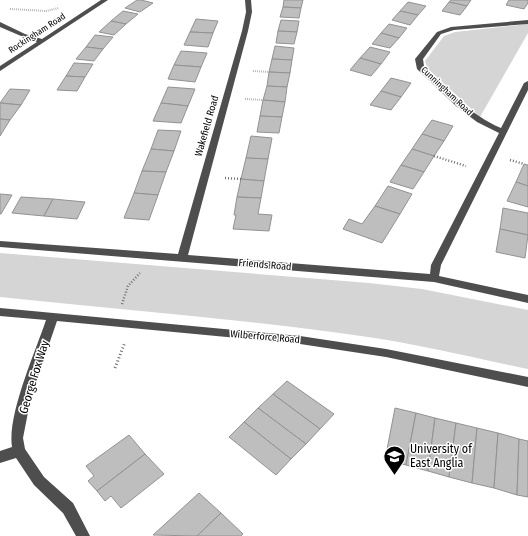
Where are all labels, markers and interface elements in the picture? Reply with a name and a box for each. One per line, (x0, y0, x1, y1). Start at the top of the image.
street label: Rockingham Road (7, 11, 67, 55)
street label: Cunningham Road (419, 65, 475, 118)
street label: Wakefield Road (193, 94, 221, 158)
street label: Friends Road (238, 257, 292, 273)
street label: Wilberforce Road (230, 328, 300, 346)
street label: George Fox Way (16, 338, 52, 415)
place label: University of East Anglia (410, 442, 473, 470)
school or university icon: University of East Anglia (382, 443, 408, 476)

